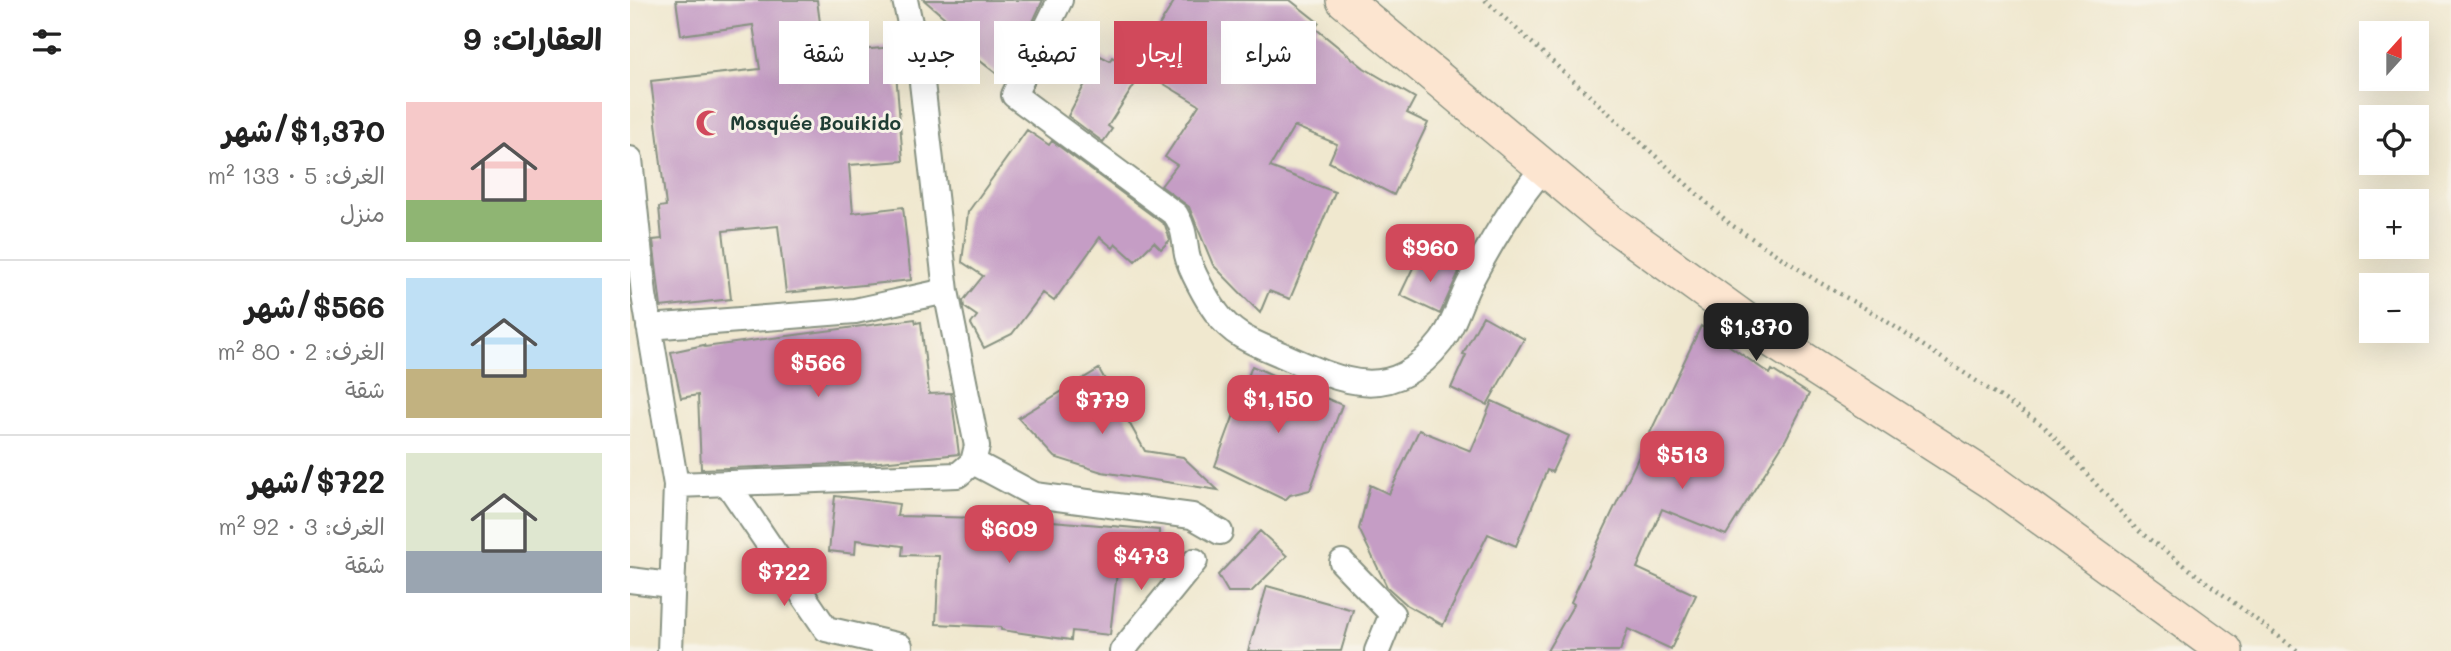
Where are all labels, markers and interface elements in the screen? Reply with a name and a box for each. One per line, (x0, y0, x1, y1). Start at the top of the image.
text: العقارات: 9 (463, 18, 602, 58)
chip: شقة (779, 21, 869, 84)
chip: جديد (883, 21, 980, 84)
chip: تصفية (994, 21, 1100, 84)
chip: إيجار (1114, 21, 1207, 84)
chip: شراء (1221, 21, 1316, 84)
north arrow (2359, 21, 2429, 91)
map controls (2359, 21, 2429, 343)
icon: filters (28, 23, 66, 61)
button: locate (2359, 105, 2429, 175)
mosque icon: Mosquée Bouikido (694, 108, 724, 138)
text: $1,370/شهر (223, 110, 385, 150)
place label: Mosquée Bouikido (730, 110, 901, 135)
icon: home (462, 130, 546, 214)
text: الغرف: 5 · 133 m² (208, 160, 385, 190)
button: + (2359, 189, 2429, 259)
text: منزل (340, 198, 385, 228)
pin: $960 (1389, 224, 1471, 284)
text: $960 (1402, 232, 1458, 262)
button: − (2359, 273, 2429, 343)
text: $566/شهر (245, 286, 385, 326)
pin: $1,370 (1699, 304, 1813, 363)
icon: home (462, 306, 546, 390)
text: $1,370 (1720, 311, 1792, 341)
text: الغرف: 2 · 80 m² (217, 336, 385, 366)
pin: $566 (777, 340, 859, 399)
text: $566 (790, 347, 846, 377)
text: شقة (345, 374, 385, 404)
pin: $779 (1061, 376, 1143, 436)
pin: $1,150 (1221, 376, 1335, 435)
text: $1,150 (1243, 383, 1313, 413)
text: $779 (1075, 384, 1129, 414)
pin: $513 (1641, 432, 1723, 491)
text: $513 (1656, 439, 1708, 469)
text: $722/شهر (249, 461, 385, 501)
icon: home (462, 481, 546, 565)
pin: $609 (968, 505, 1050, 565)
text: الغرف: 3 · 92 m² (218, 511, 385, 541)
text: $609 (981, 513, 1037, 543)
pin: $473 (1100, 532, 1182, 592)
text: $473 (1113, 540, 1169, 570)
pin: $722 (743, 548, 825, 608)
text: شقة (345, 549, 385, 579)
text: $722 (758, 556, 810, 586)

